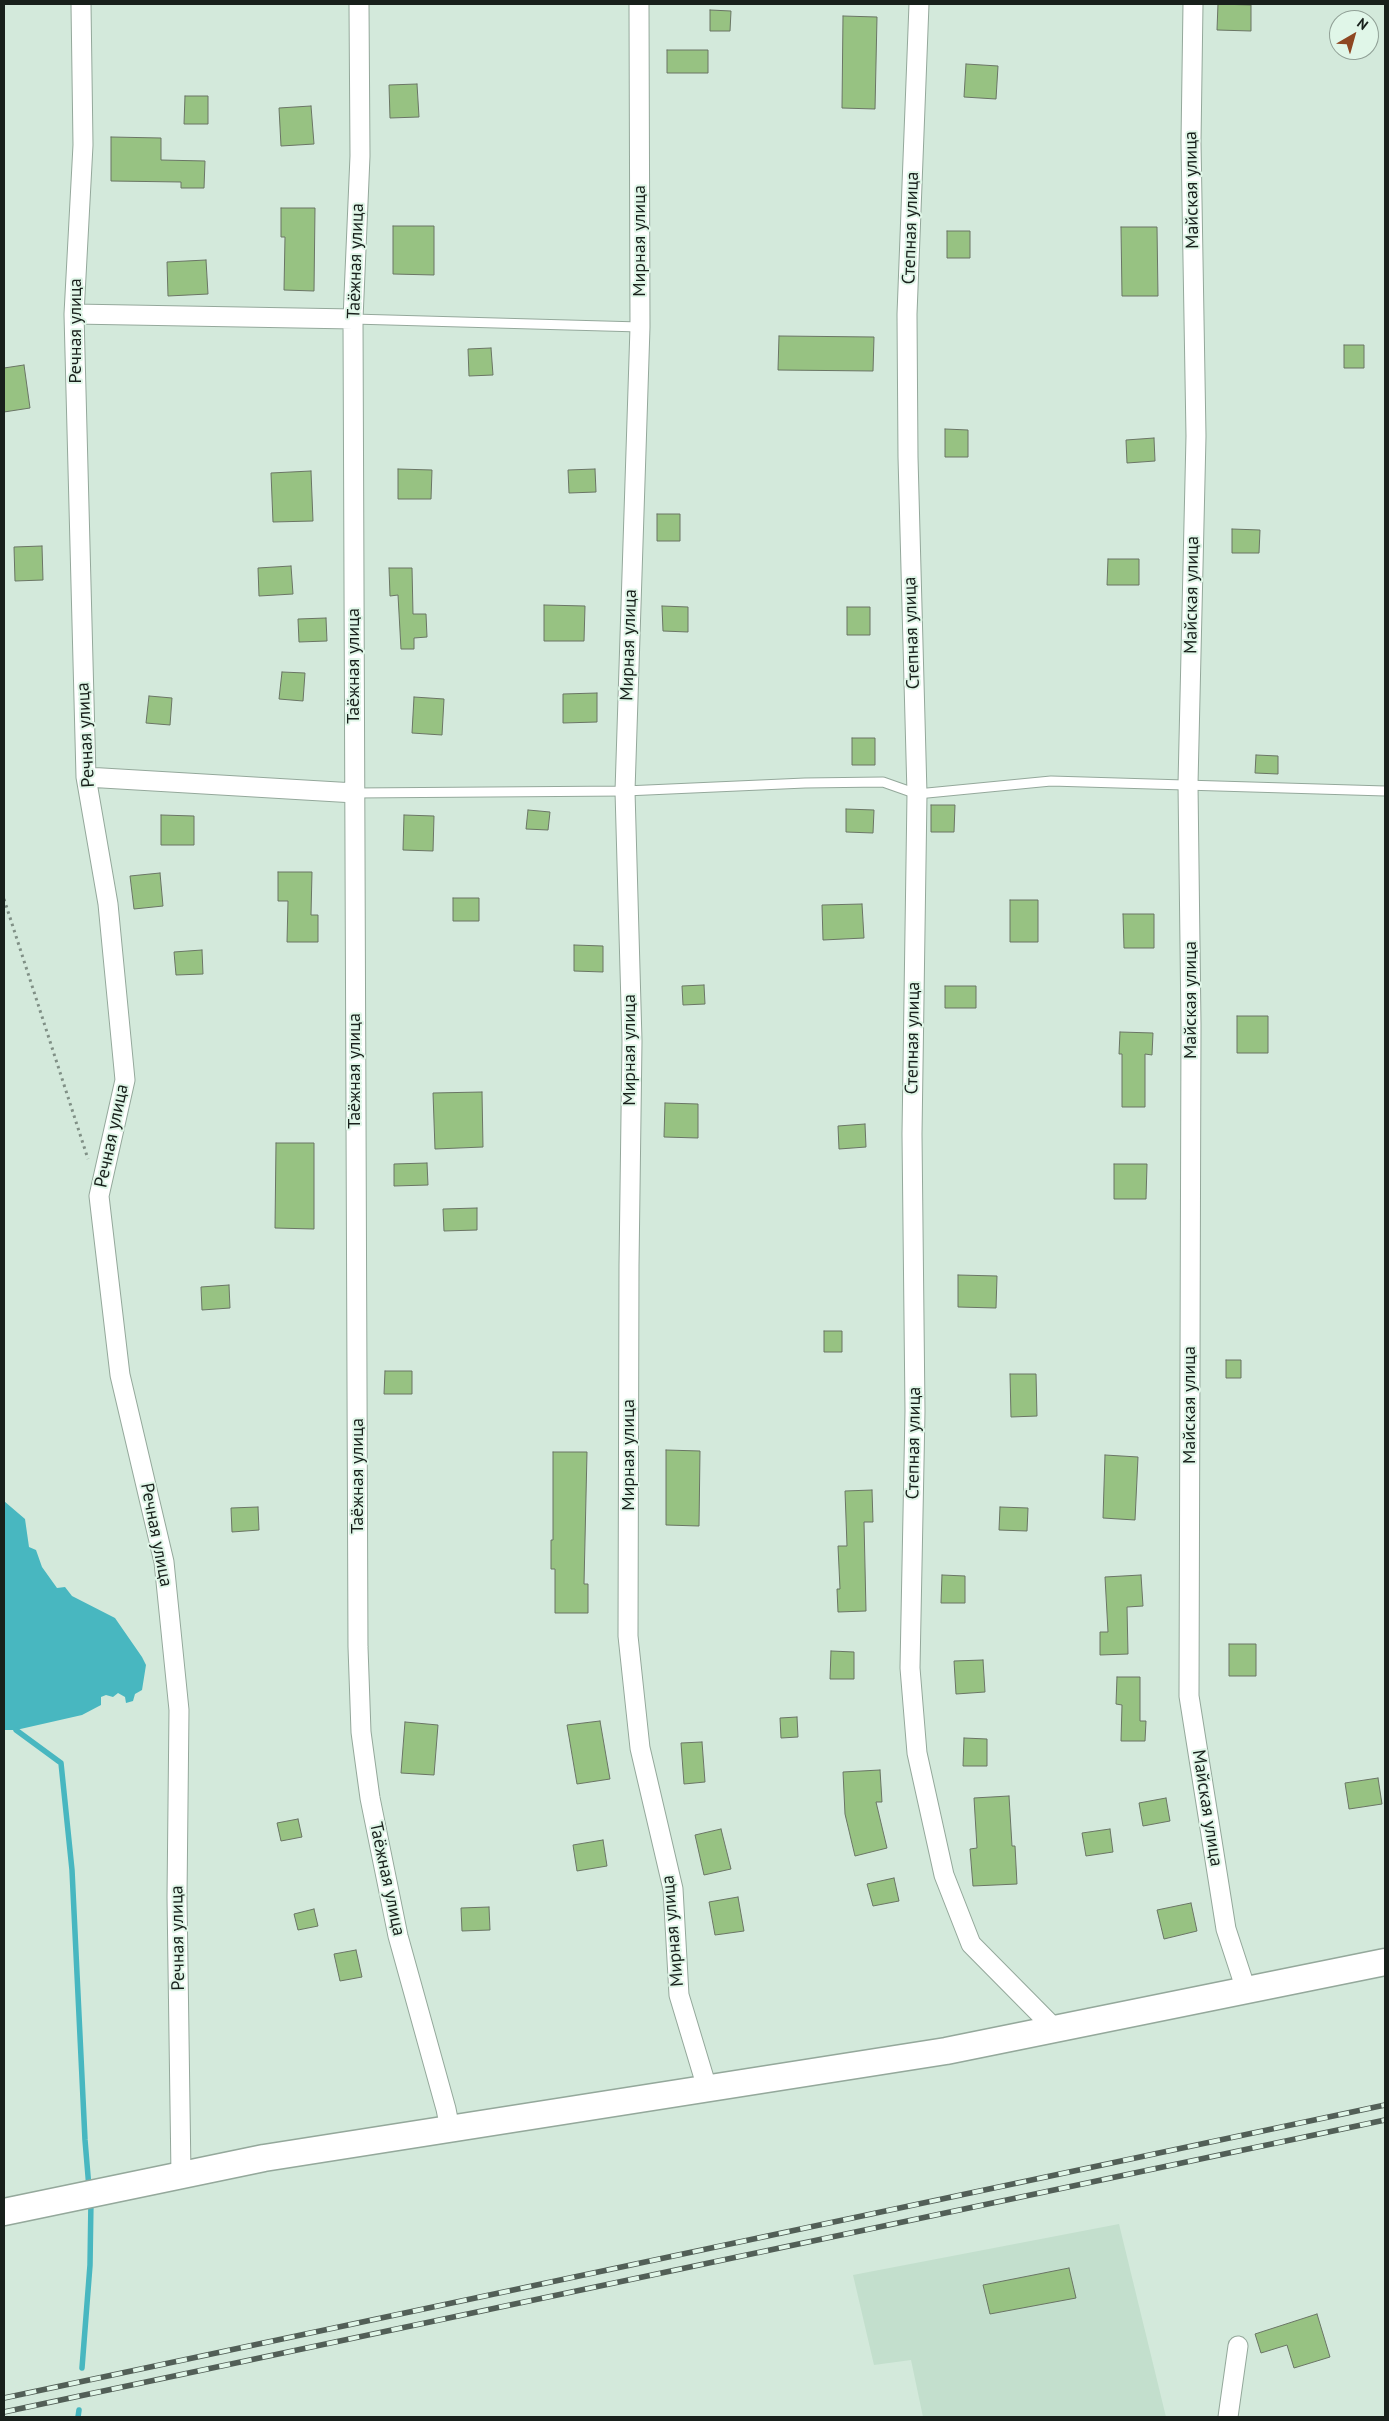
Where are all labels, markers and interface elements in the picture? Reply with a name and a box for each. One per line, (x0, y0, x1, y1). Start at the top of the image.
north arrow (1329, 10, 1379, 60)
text: N (1353, 14, 1372, 34)
street label: Майская улица (1180, 131, 1204, 249)
street label: Степная улица (898, 171, 924, 285)
street label: Мирная улица (629, 185, 651, 297)
street label: Таёжная улица (343, 203, 369, 319)
street label: Речная улица (65, 278, 87, 384)
street label: Майская улица (1180, 536, 1204, 654)
street label: Степная улица (899, 576, 925, 690)
street label: Мирная улица (616, 589, 642, 701)
street label: Таёжная улица (343, 608, 365, 724)
street label: Речная улица (72, 682, 100, 788)
street label: Майская улица (1180, 941, 1202, 1059)
street label: Степная улица (901, 982, 925, 1094)
street label: Мирная улица (619, 994, 641, 1106)
street label: Таёжная улица (344, 1013, 366, 1129)
street label: Речная улица (91, 1082, 133, 1190)
street label: Майская улица (1179, 1346, 1201, 1464)
street label: Степная улица (902, 1387, 926, 1499)
street label: Мирная улица (618, 1399, 640, 1511)
street label: Таёжная улица (347, 1418, 369, 1534)
street label: Речная улица (135, 1481, 177, 1589)
street label: Майская улица (1187, 1748, 1227, 1868)
street label: Таёжная улица (364, 1820, 410, 1938)
street label: Мирная улица (657, 1874, 689, 1988)
street label: Речная улица (166, 1885, 190, 1991)

